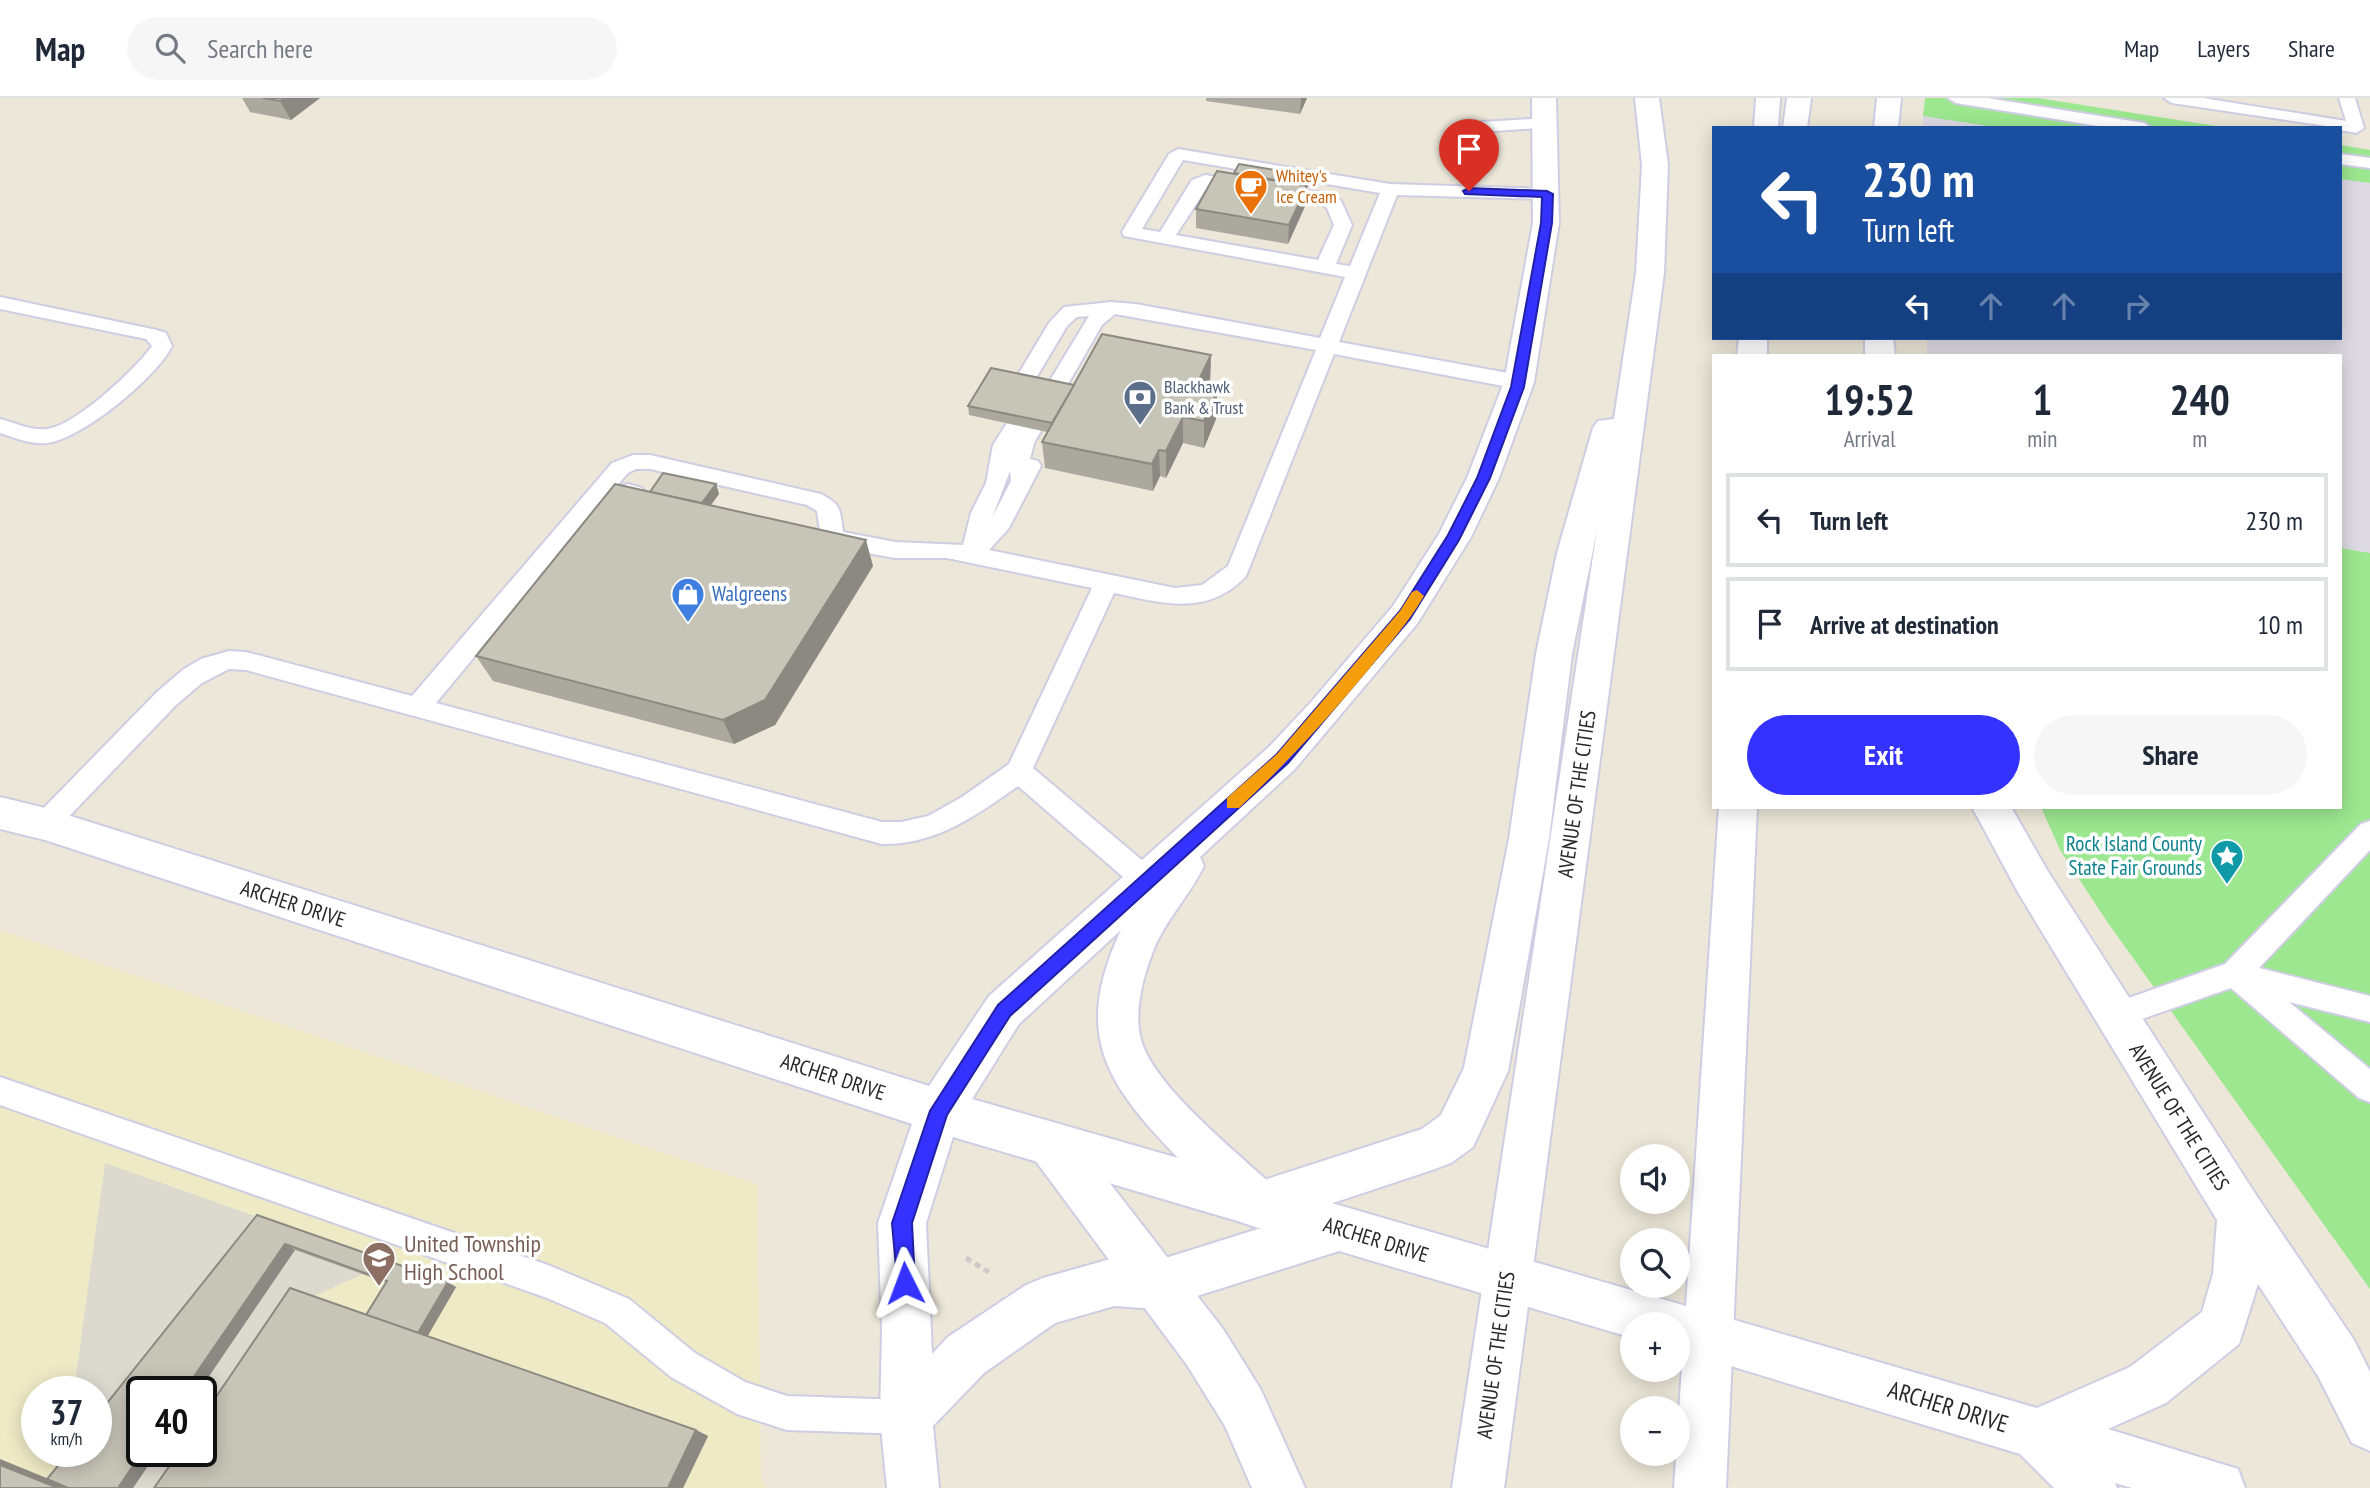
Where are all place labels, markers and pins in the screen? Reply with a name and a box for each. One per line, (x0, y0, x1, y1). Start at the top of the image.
pin (1439, 119, 1499, 191)
place label: Whitey's Ice Cream (1276, 164, 1337, 208)
cafe icon: Whitey's Ice Cream (1232, 167, 1270, 216)
place label: Blackhawk Bank & Trust (1164, 375, 1243, 419)
bank icon: Blackhawk Bank & Trust (1121, 378, 1159, 427)
shop icon: Walgreens (669, 575, 707, 624)
place label: Walgreens (712, 580, 787, 607)
place label: Rock Island County State Fair Grounds (2066, 830, 2202, 881)
place icon: Rock Island County State Fair Grounds (2208, 837, 2246, 886)
place label: United Township High School (404, 1228, 541, 1287)
school or university icon: United Township High School (360, 1239, 398, 1288)

